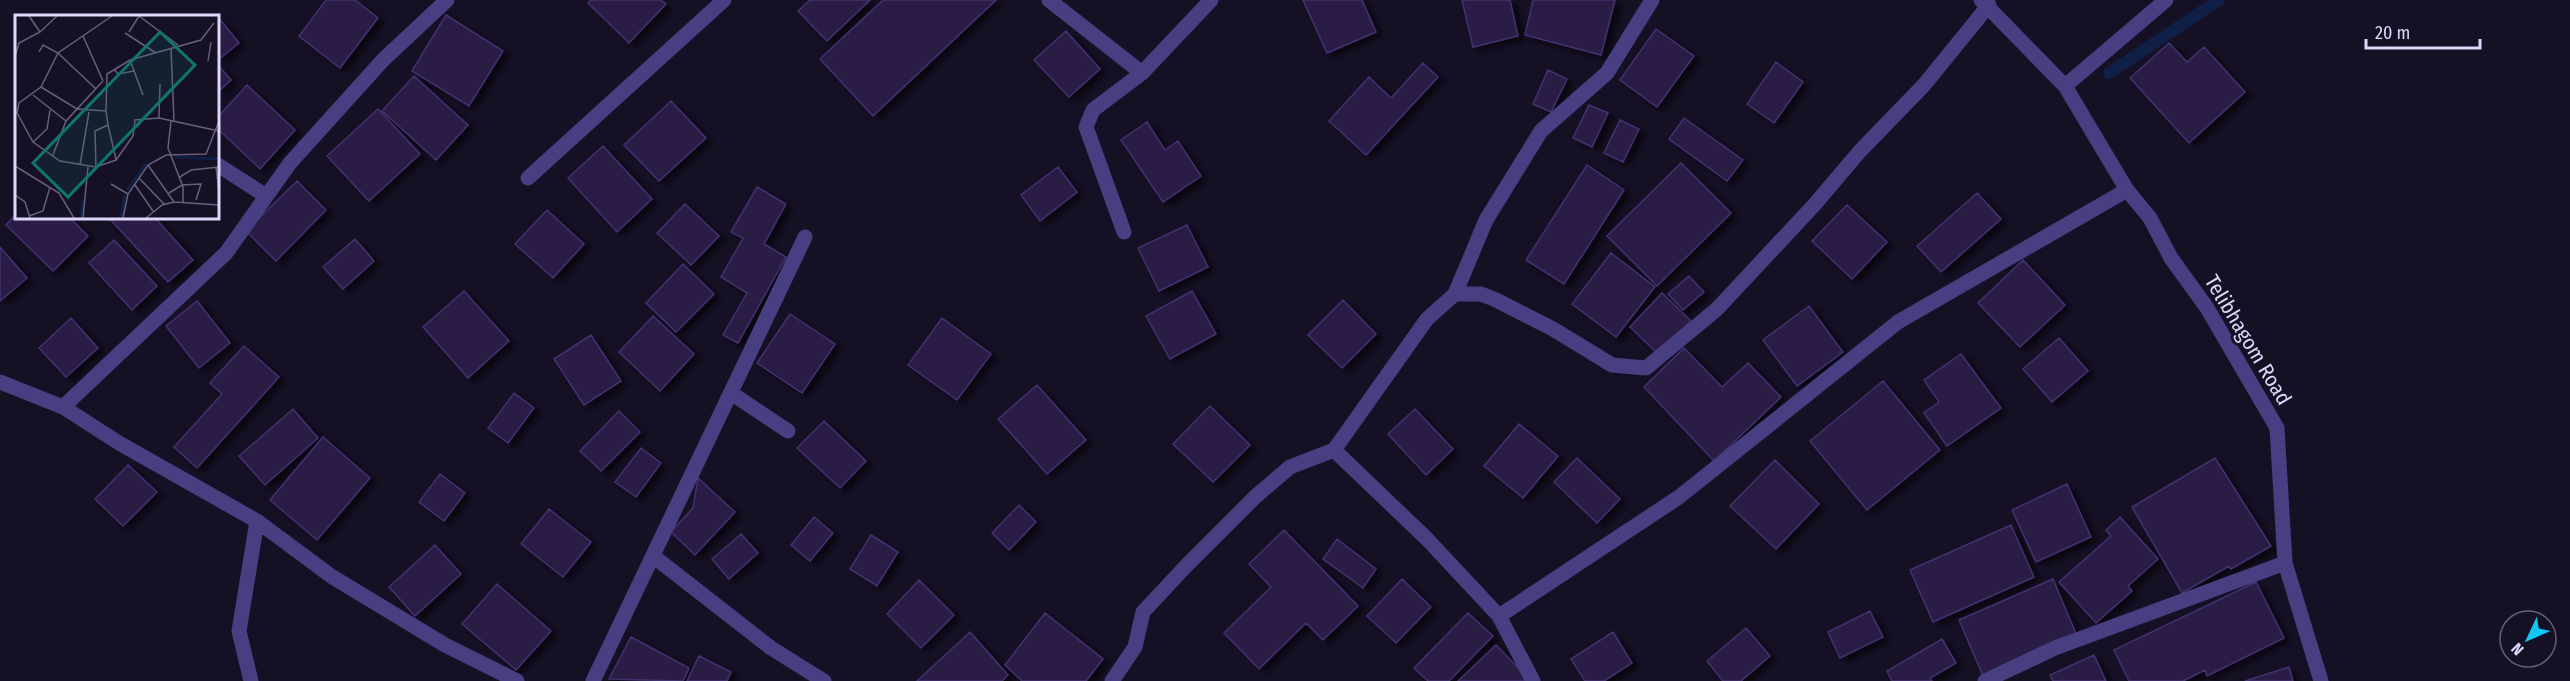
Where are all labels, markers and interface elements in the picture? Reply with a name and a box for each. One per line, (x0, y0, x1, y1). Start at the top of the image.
scale bar (2366, 12, 2480, 50)
inset map (15, 15, 219, 219)
text: 20 m (2375, 22, 2410, 44)
street label: Telibhagom Road (2199, 270, 2297, 410)
north arrow (2498, 609, 2558, 669)
text: N (2507, 639, 2528, 659)

